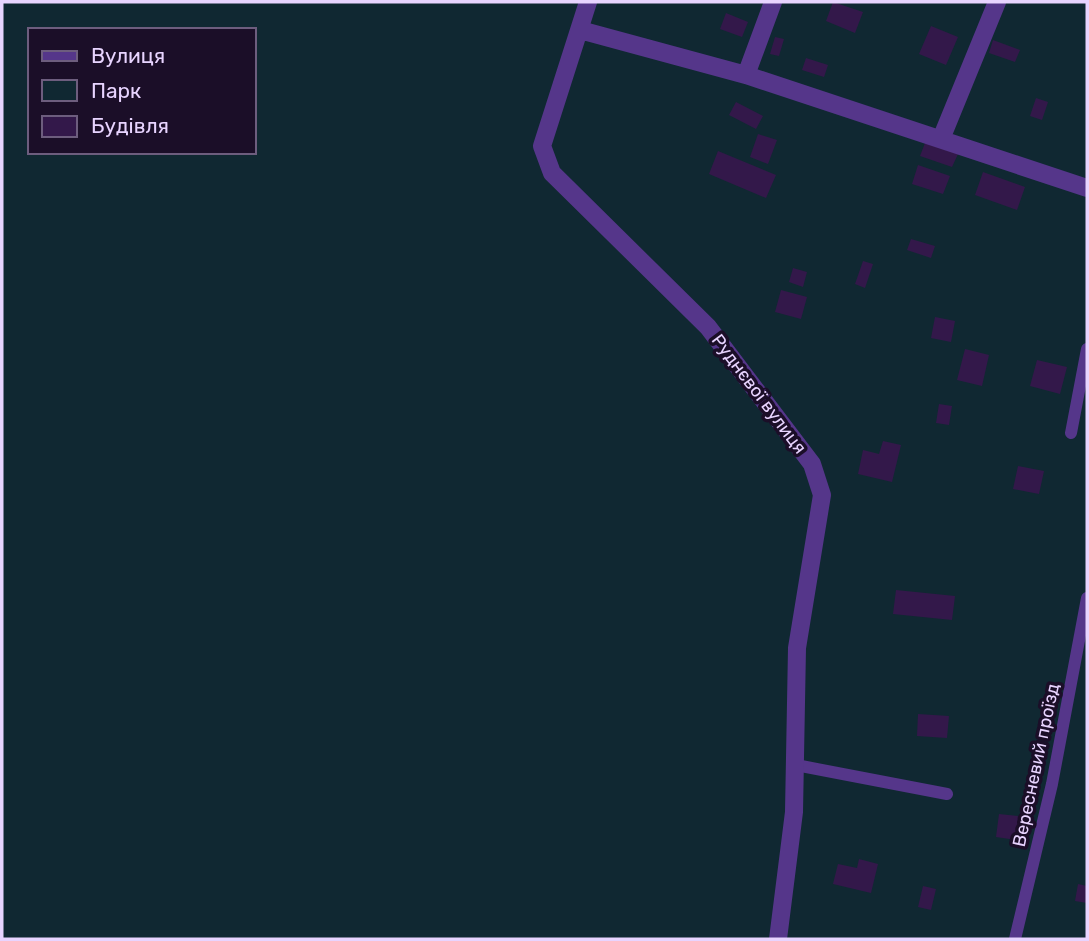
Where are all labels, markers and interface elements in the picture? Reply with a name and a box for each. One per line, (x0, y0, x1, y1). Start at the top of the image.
legend (28, 28, 256, 154)
text: Вулиця (91, 43, 165, 68)
text: Парк (91, 78, 141, 103)
text: Будівля (91, 113, 169, 138)
street label: Руднєвої вулиця (707, 330, 811, 458)
street label: Вересневий проїзд (1008, 681, 1064, 849)

